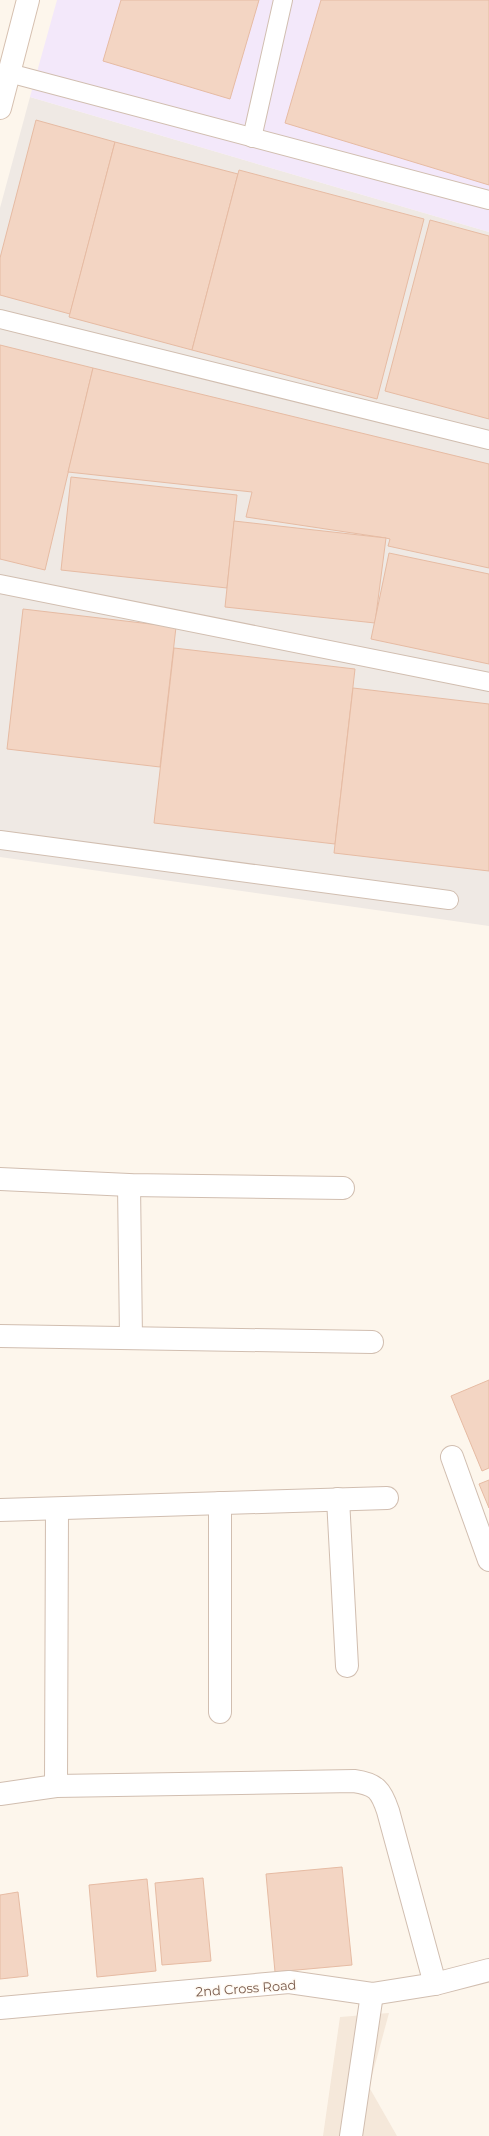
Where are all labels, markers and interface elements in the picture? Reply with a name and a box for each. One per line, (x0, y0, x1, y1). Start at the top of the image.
street label: 2nd Cross Road (195, 1977, 297, 1999)

